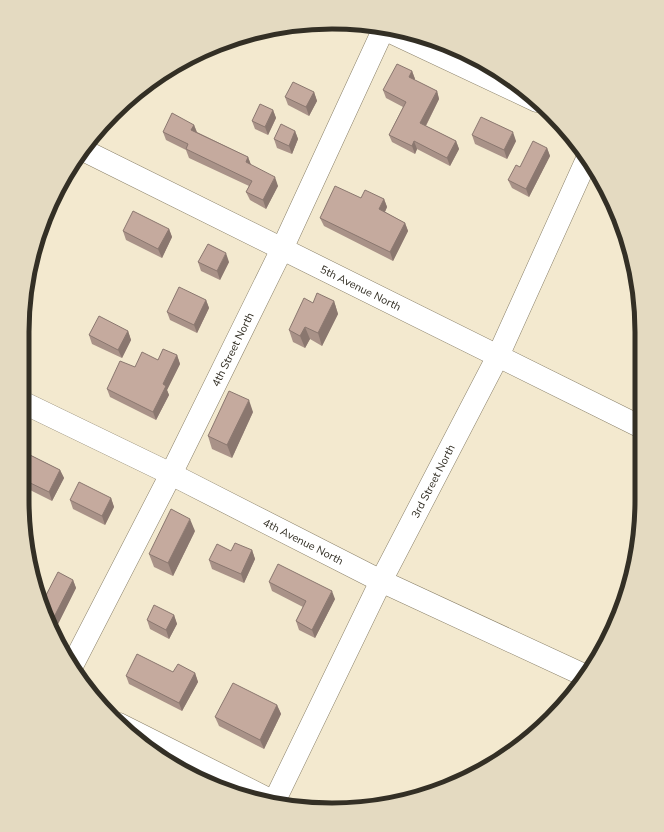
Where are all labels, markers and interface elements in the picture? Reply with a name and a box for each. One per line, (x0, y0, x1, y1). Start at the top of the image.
street label: 5th Avenue North (318, 261, 404, 314)
street label: 4th Street North (208, 310, 257, 389)
street label: 3rd Street North (407, 442, 458, 521)
street label: 4th Avenue North (261, 515, 346, 568)

